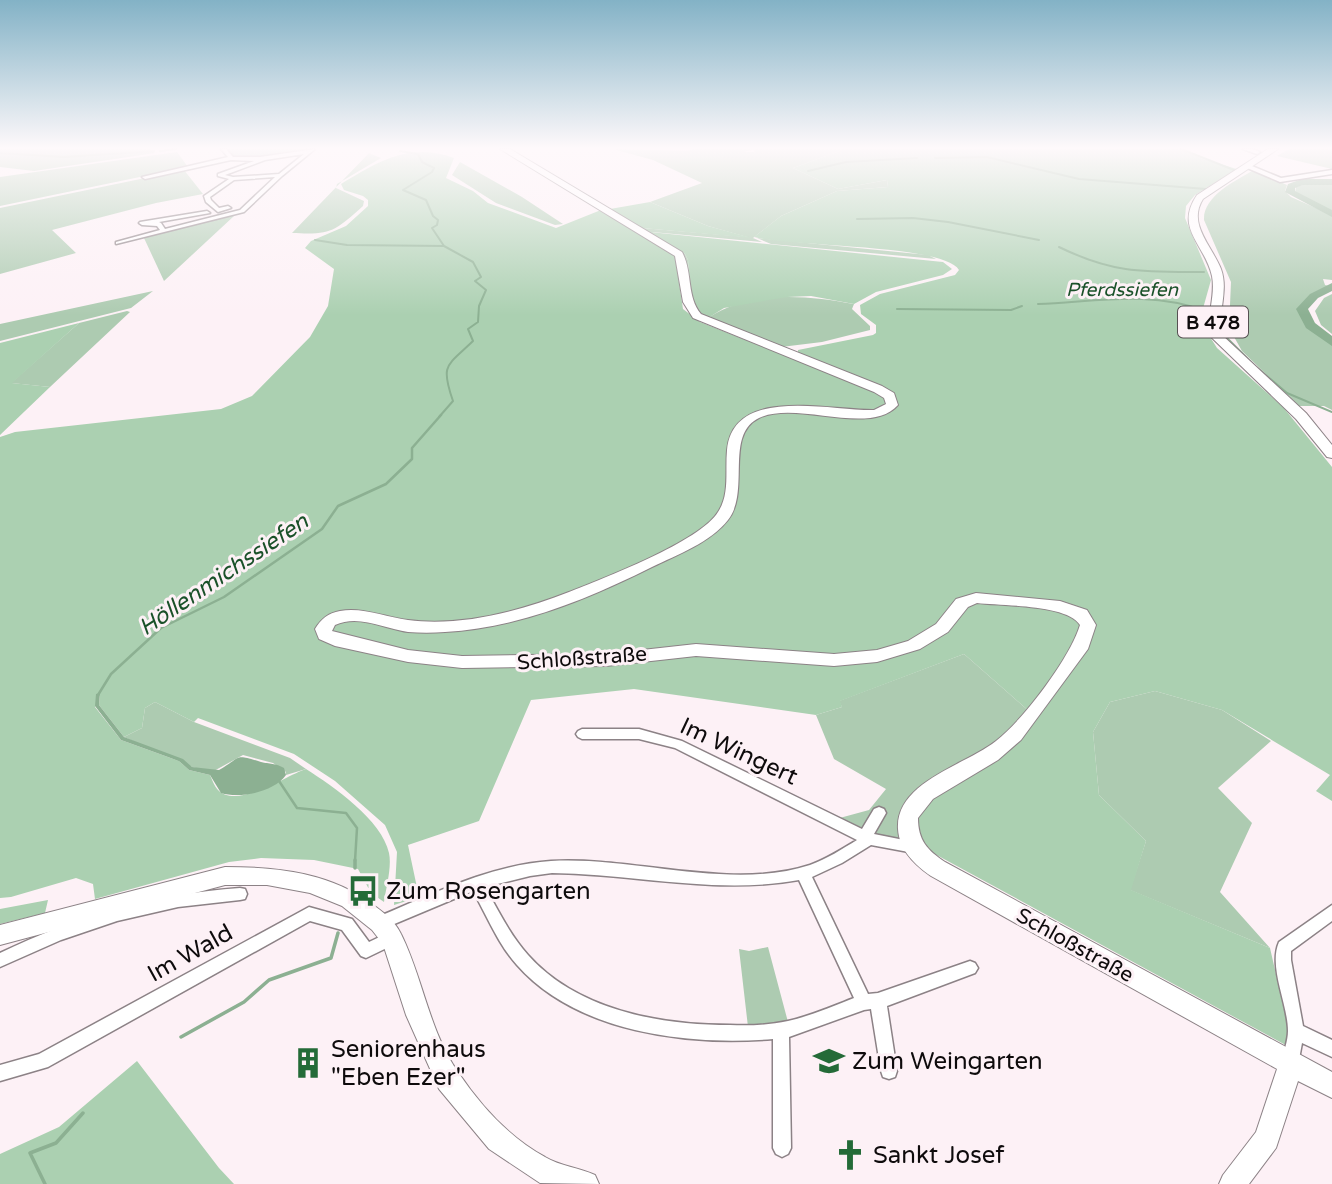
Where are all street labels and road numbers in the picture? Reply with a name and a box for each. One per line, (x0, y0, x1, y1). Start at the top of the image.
road number: B 478 (1178, 306, 1248, 338)
street label: Schloßstraße (516, 641, 648, 676)
street label: Im Wingert (675, 712, 802, 791)
street label: Schloßstraße (1012, 903, 1138, 988)
street label: Im Wald (143, 918, 238, 989)

